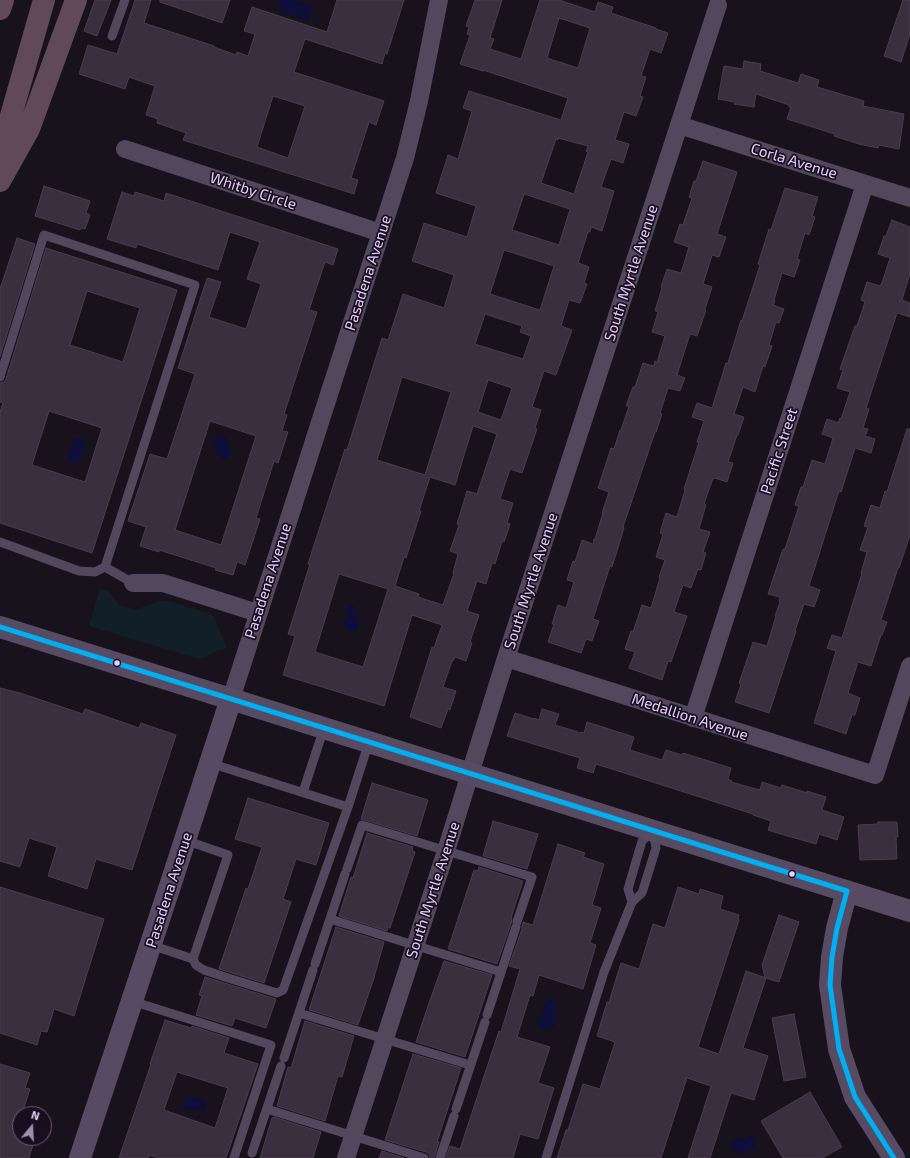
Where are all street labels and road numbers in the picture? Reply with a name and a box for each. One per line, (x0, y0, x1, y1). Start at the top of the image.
street label: Corla Avenue (749, 139, 839, 183)
street label: Whitby Circle (207, 169, 299, 213)
street label: South Myrtle Avenue (600, 203, 662, 343)
street label: Pasadena Avenue (341, 213, 395, 333)
street label: Pacific Street (757, 406, 801, 496)
street label: South Myrtle Avenue (500, 511, 562, 651)
street label: Pasadena Avenue (241, 521, 295, 641)
street label: Medallion Avenue (629, 690, 751, 744)
street label: South Myrtle Avenue (402, 820, 464, 960)
street label: Pasadena Avenue (142, 830, 196, 950)

